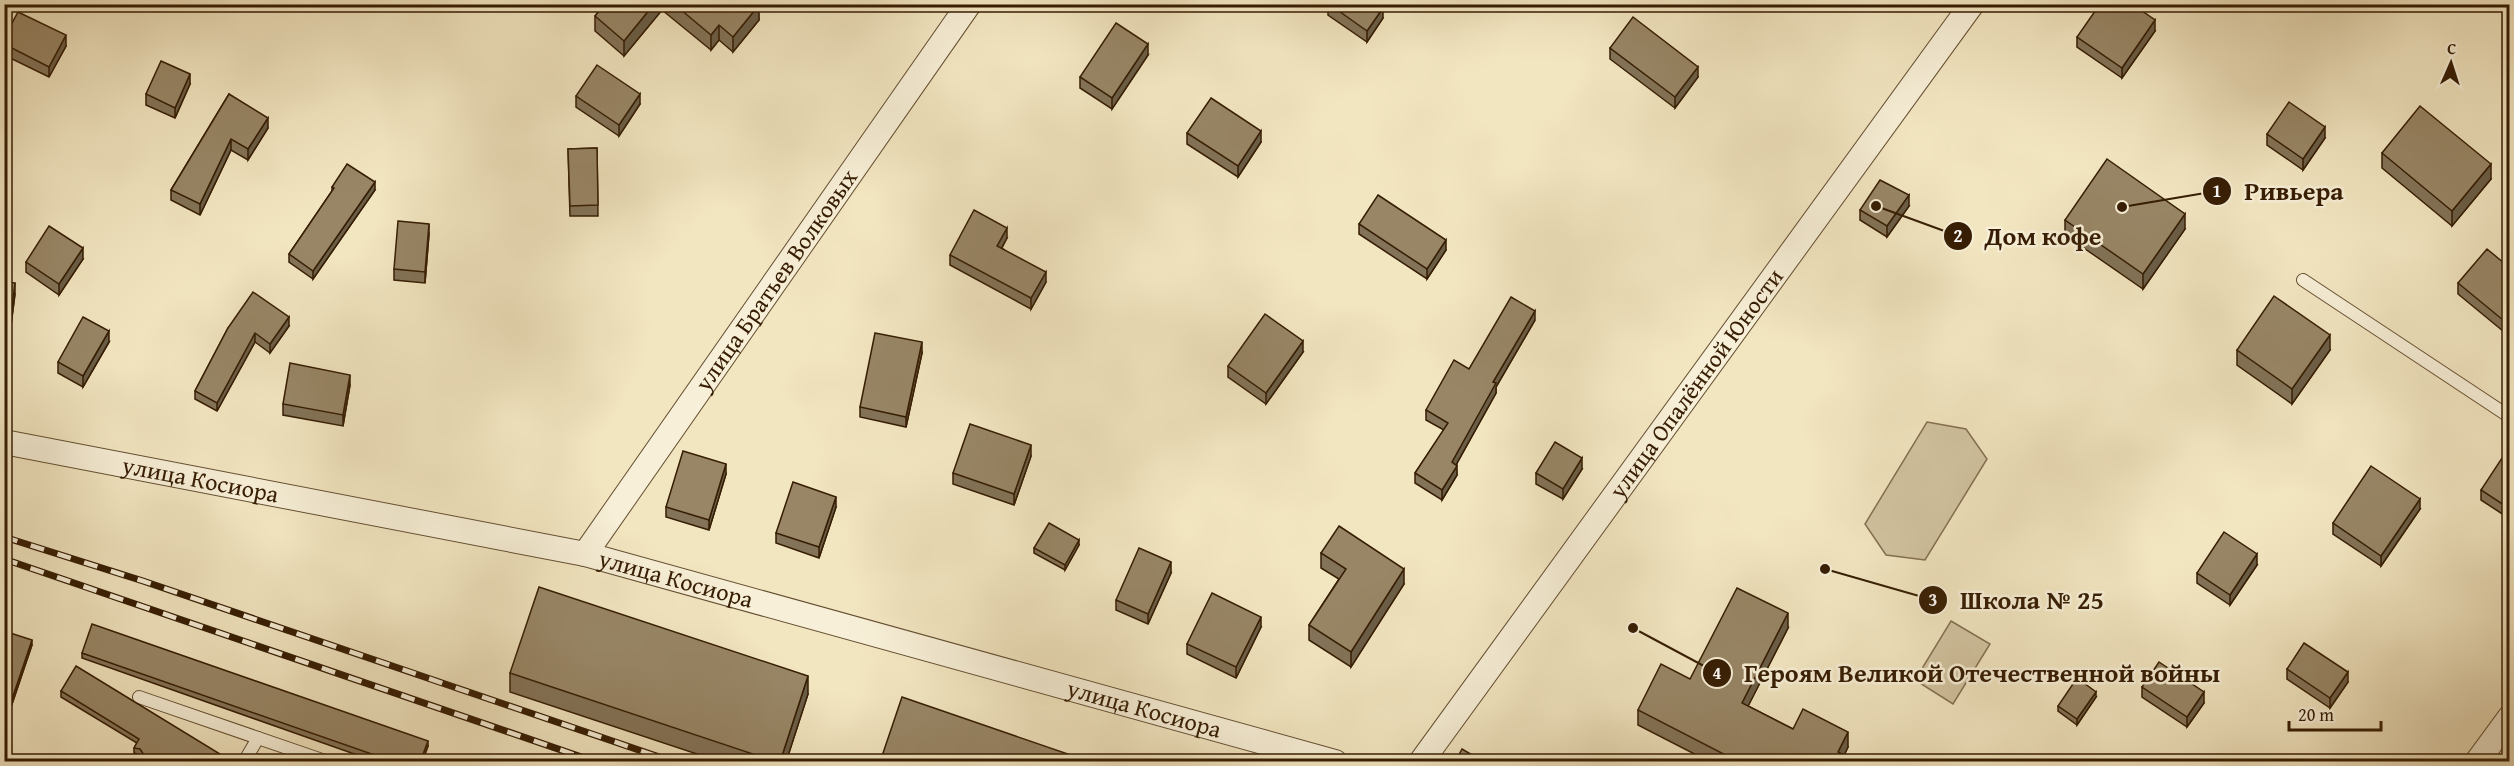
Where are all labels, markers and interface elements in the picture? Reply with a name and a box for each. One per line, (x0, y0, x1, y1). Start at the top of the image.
north arrow (2421, 33, 2481, 93)
text: С (2447, 36, 2457, 60)
street label: улица Братьев Волковых (685, 161, 866, 399)
callout: Ривьера (2202, 169, 2356, 213)
text: Ривьера (2244, 171, 2344, 210)
text: 1 (2212, 177, 2222, 204)
callout: Дом кофе (1943, 214, 2114, 258)
text: Дом кофе (1983, 216, 2102, 255)
text: 2 (1953, 222, 1963, 249)
street label: улица Опалённой Юности (1600, 261, 1791, 506)
street label: улица Косиора (118, 447, 282, 512)
street label: улица Косиора (594, 540, 758, 617)
callout: Школа № 25 (1918, 578, 2116, 622)
text: Школа № 25 (1960, 580, 2104, 619)
text: 3 (1928, 586, 1938, 613)
callout: Героям Великой Отечественной войны (1702, 651, 2233, 695)
text: Героям Великой Отечественной войны (1744, 653, 2220, 692)
text: 4 (1712, 659, 1722, 686)
street label: улица Косиора (1062, 670, 1226, 747)
scale bar (2289, 694, 2380, 732)
text: 20 m (2298, 701, 2334, 728)

